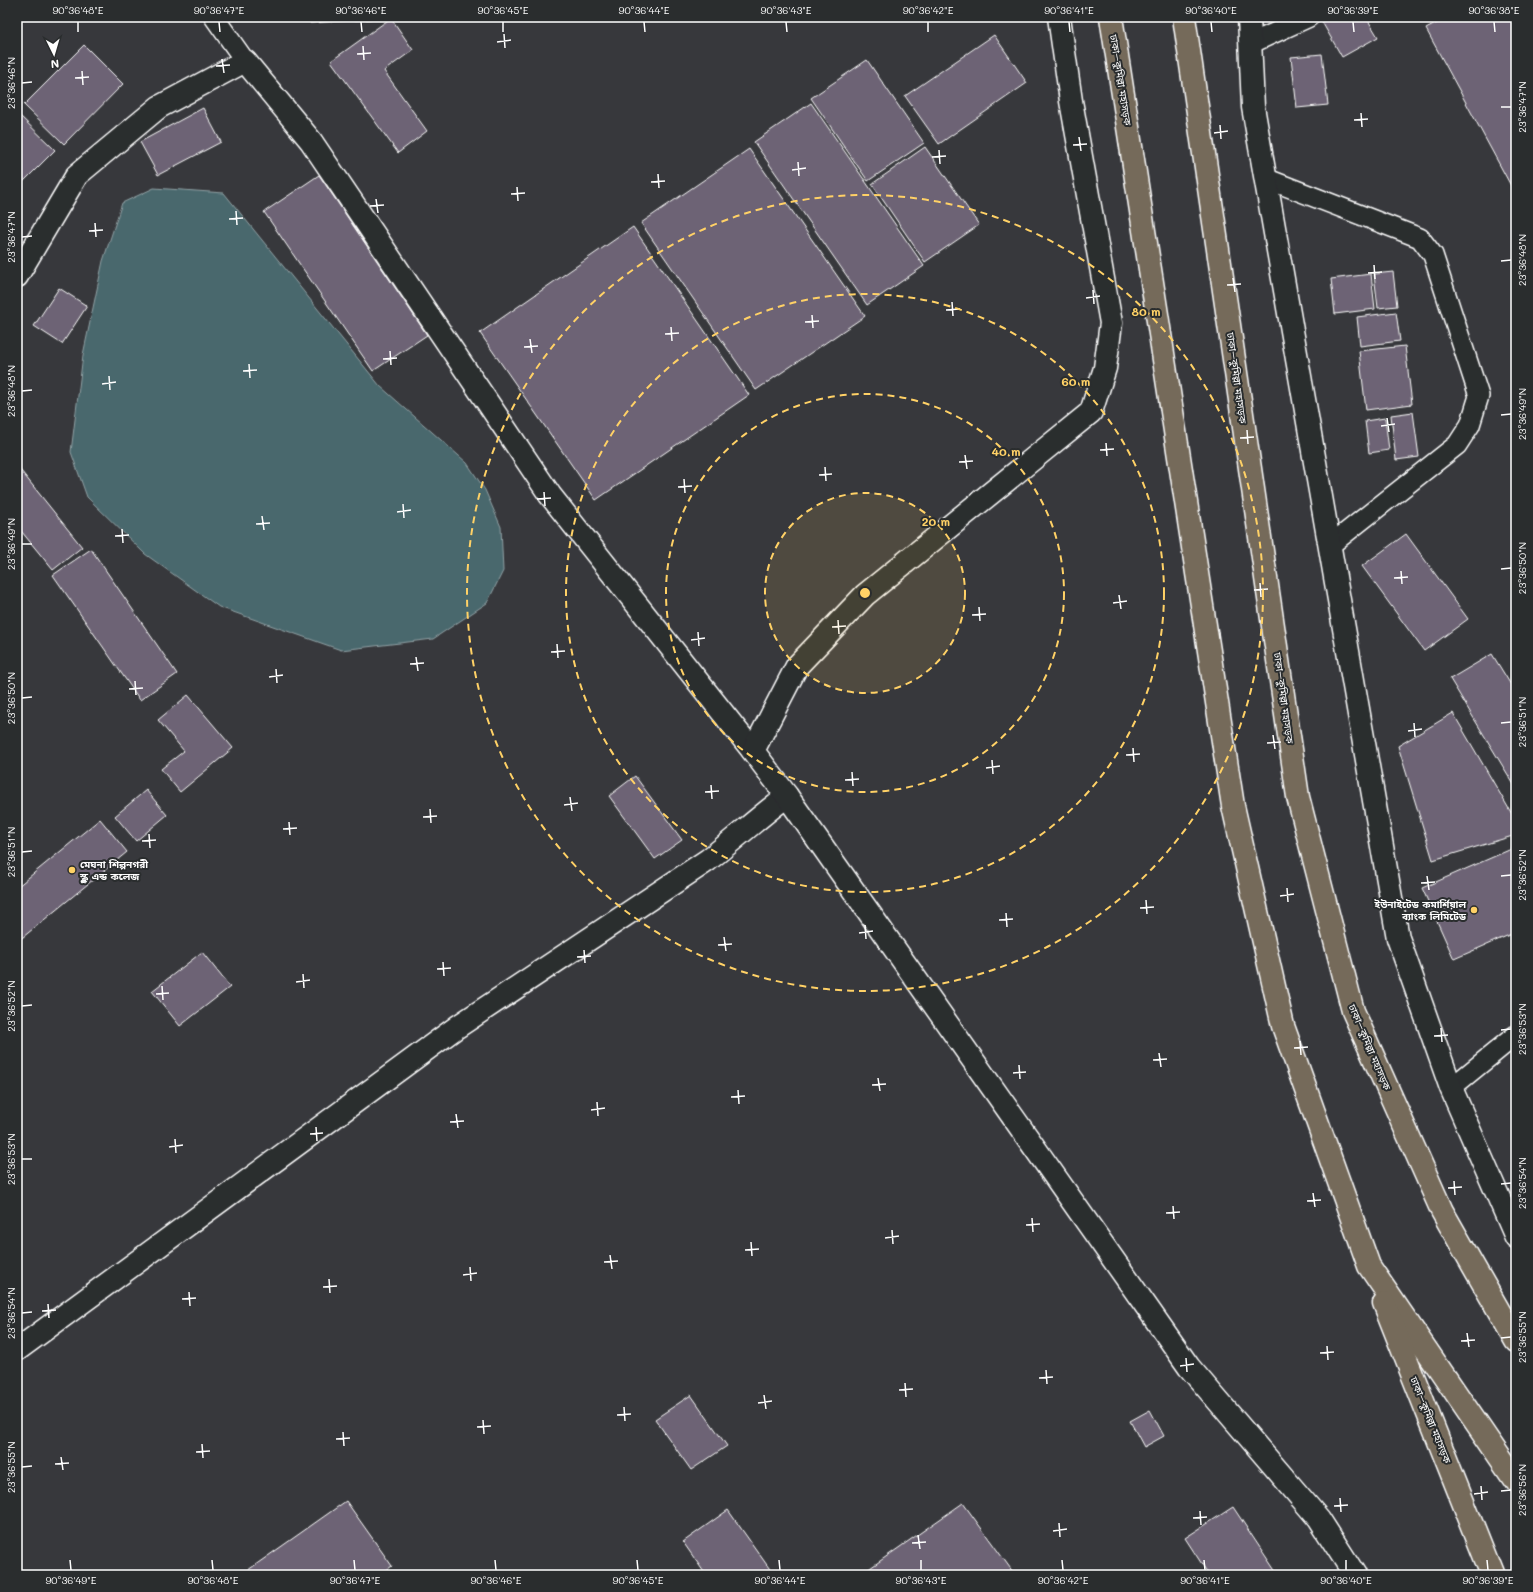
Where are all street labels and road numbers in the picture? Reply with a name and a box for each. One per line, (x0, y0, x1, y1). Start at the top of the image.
street label: ঢাকা–কুমিল্লা মহাসড়ক (1107, 32, 1135, 127)
street label: ঢাকা–কুমিল্লা মহাসড়ক (1224, 330, 1250, 425)
street label: ঢাকা–কুমিল্লা মহাসড়ক (1271, 650, 1297, 745)
street label: ঢাকা–কুমিল্লা মহাসড়ক (1345, 1001, 1395, 1093)
street label: ঢাকা–কুমিল্লা মহাসড়ক (1407, 1374, 1455, 1466)

